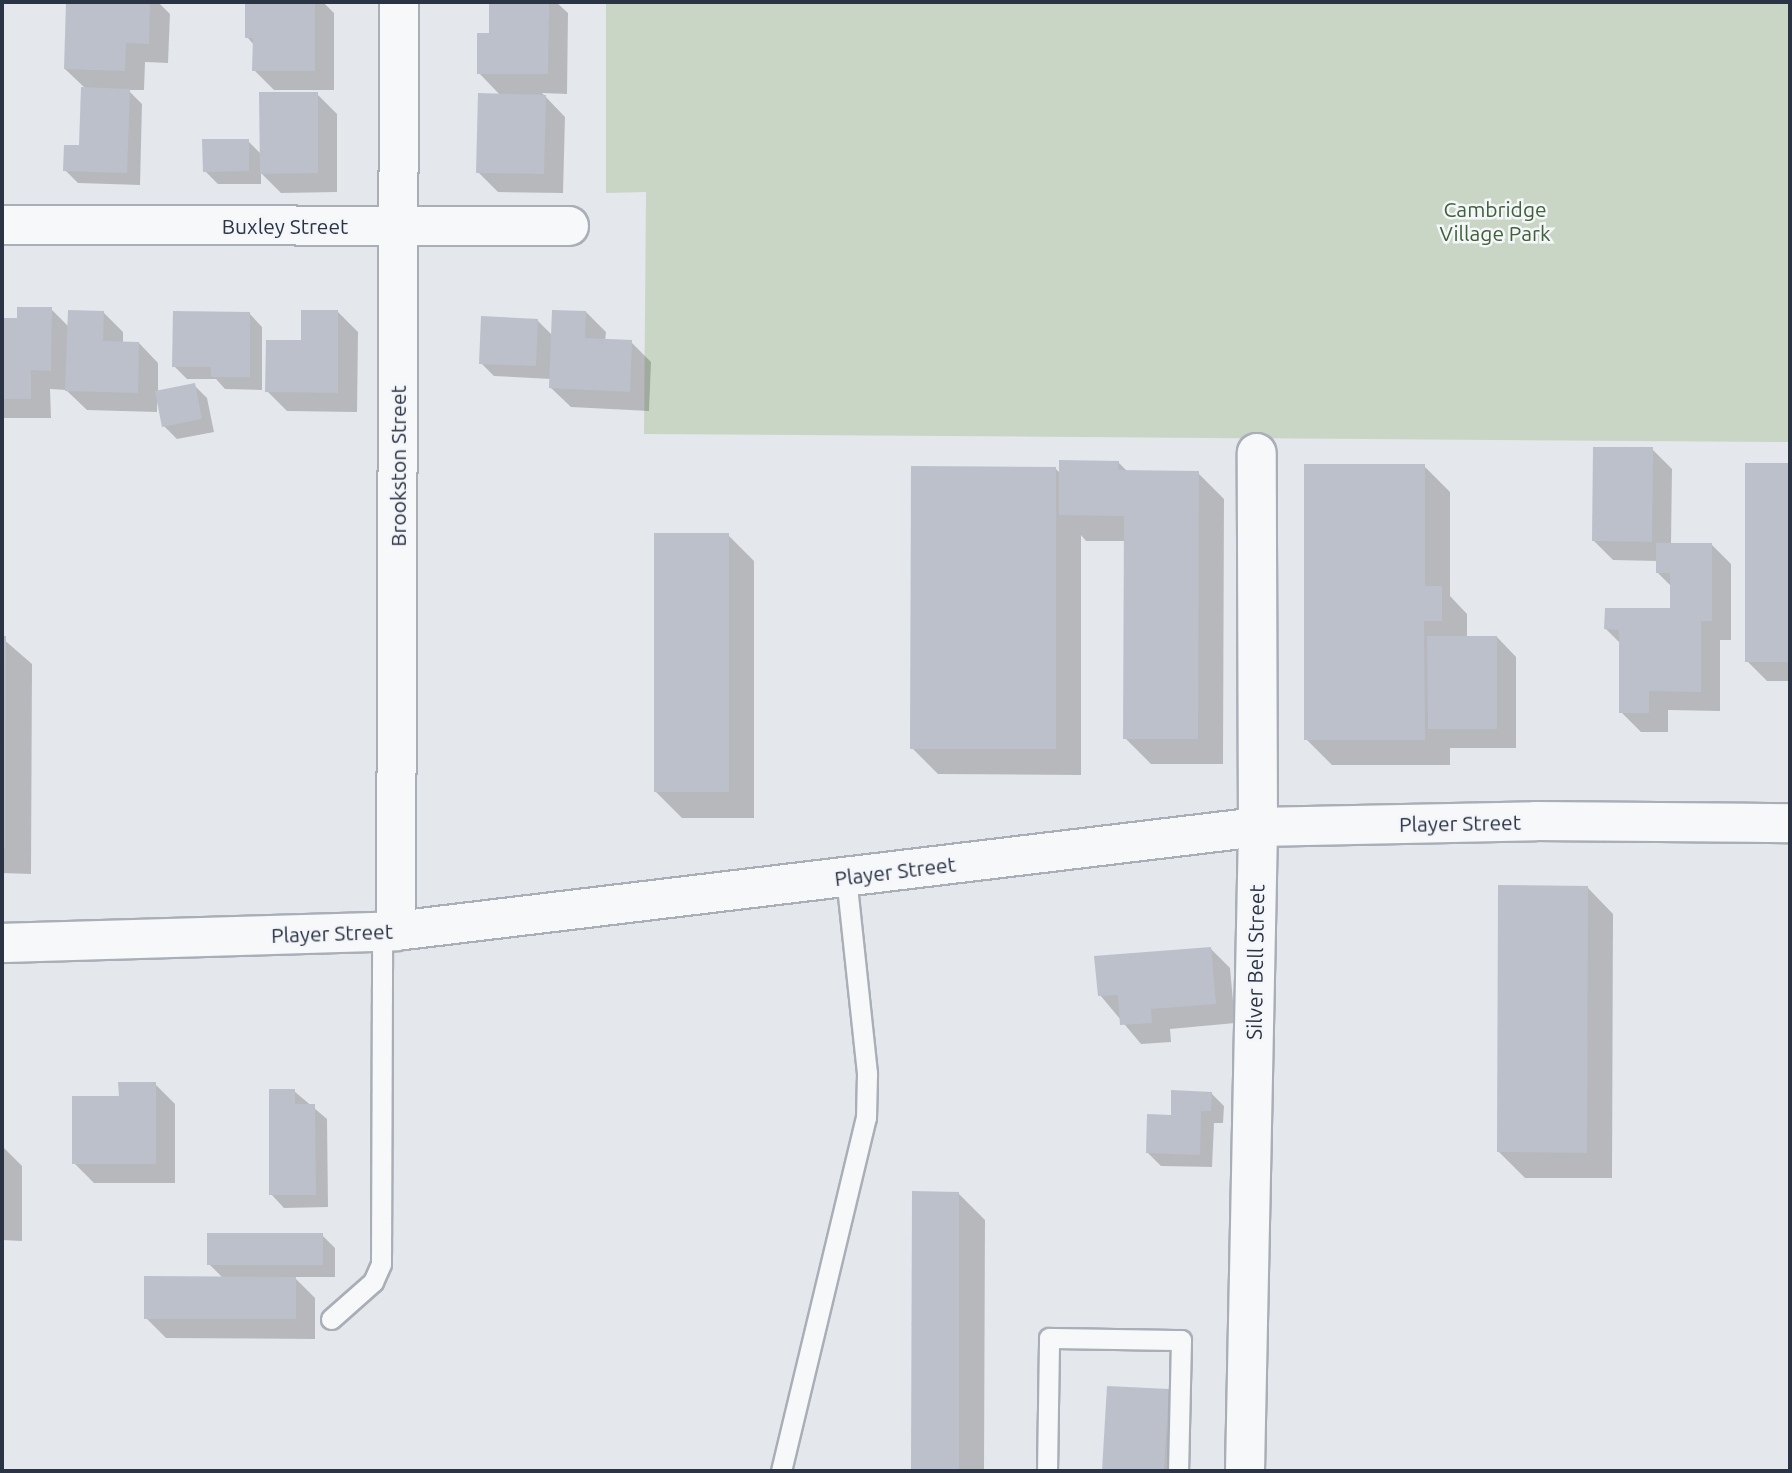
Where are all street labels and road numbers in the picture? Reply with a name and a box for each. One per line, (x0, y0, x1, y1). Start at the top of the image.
street label: Buxley Street (222, 213, 348, 239)
street label: Brookston Street (385, 385, 411, 547)
street label: Player Street (1399, 809, 1521, 837)
street label: Player Street (833, 851, 957, 891)
street label: Silver Bell Street (1241, 884, 1269, 1040)
street label: Player Street (271, 918, 393, 948)

